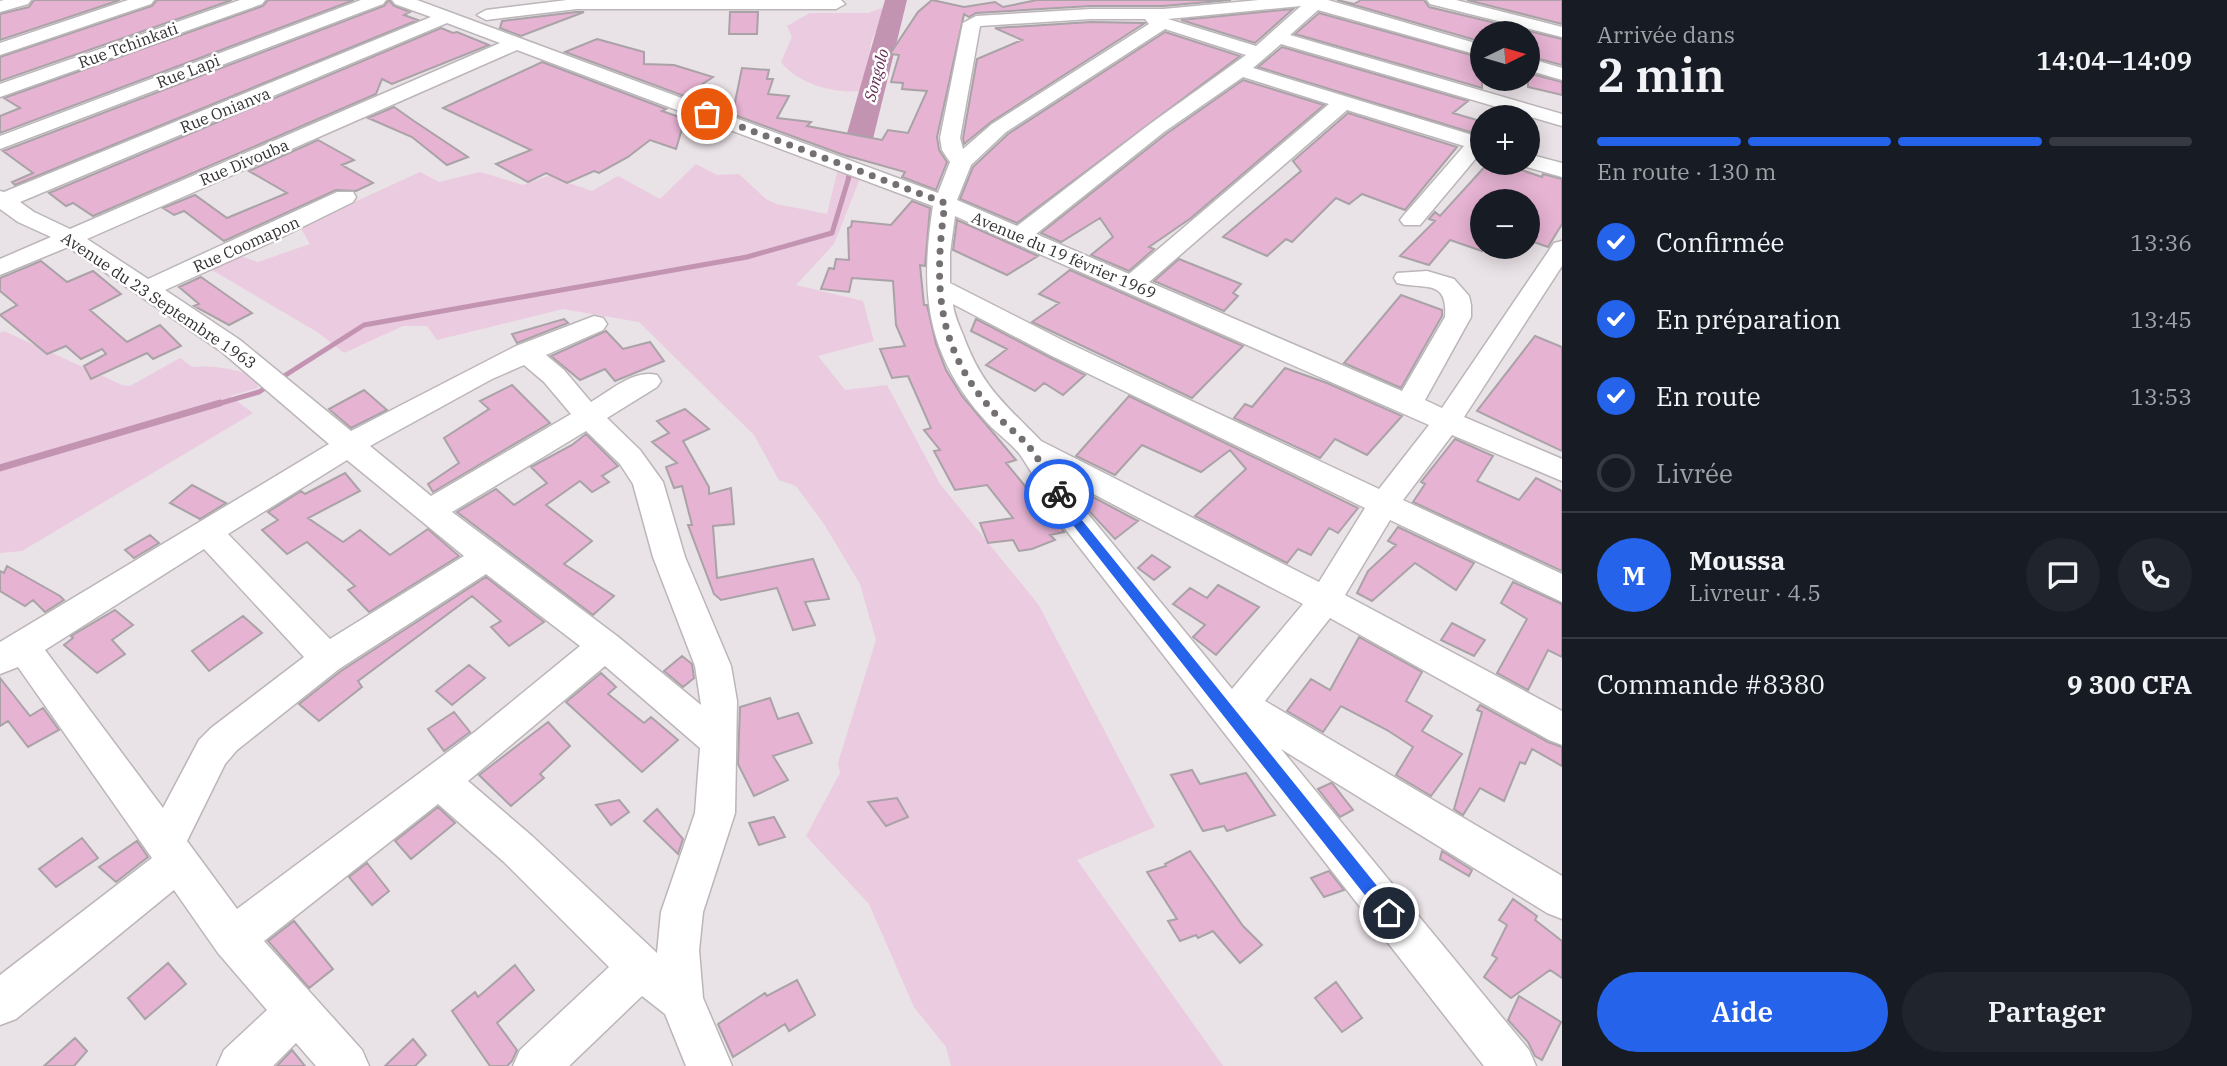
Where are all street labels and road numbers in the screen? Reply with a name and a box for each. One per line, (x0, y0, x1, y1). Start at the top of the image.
street label: Rue Tchinkati (75, 18, 181, 72)
street label: Rue Lapi (154, 50, 222, 92)
street label: Rue Onianva (177, 83, 273, 137)
street label: Rue Divouba (196, 134, 292, 190)
street label: Avenue du 19 février 1969 (969, 207, 1159, 303)
street label: Rue Coomapon (190, 212, 302, 276)
street label: Avenue du 23 Septembre 1963 (58, 227, 260, 373)

